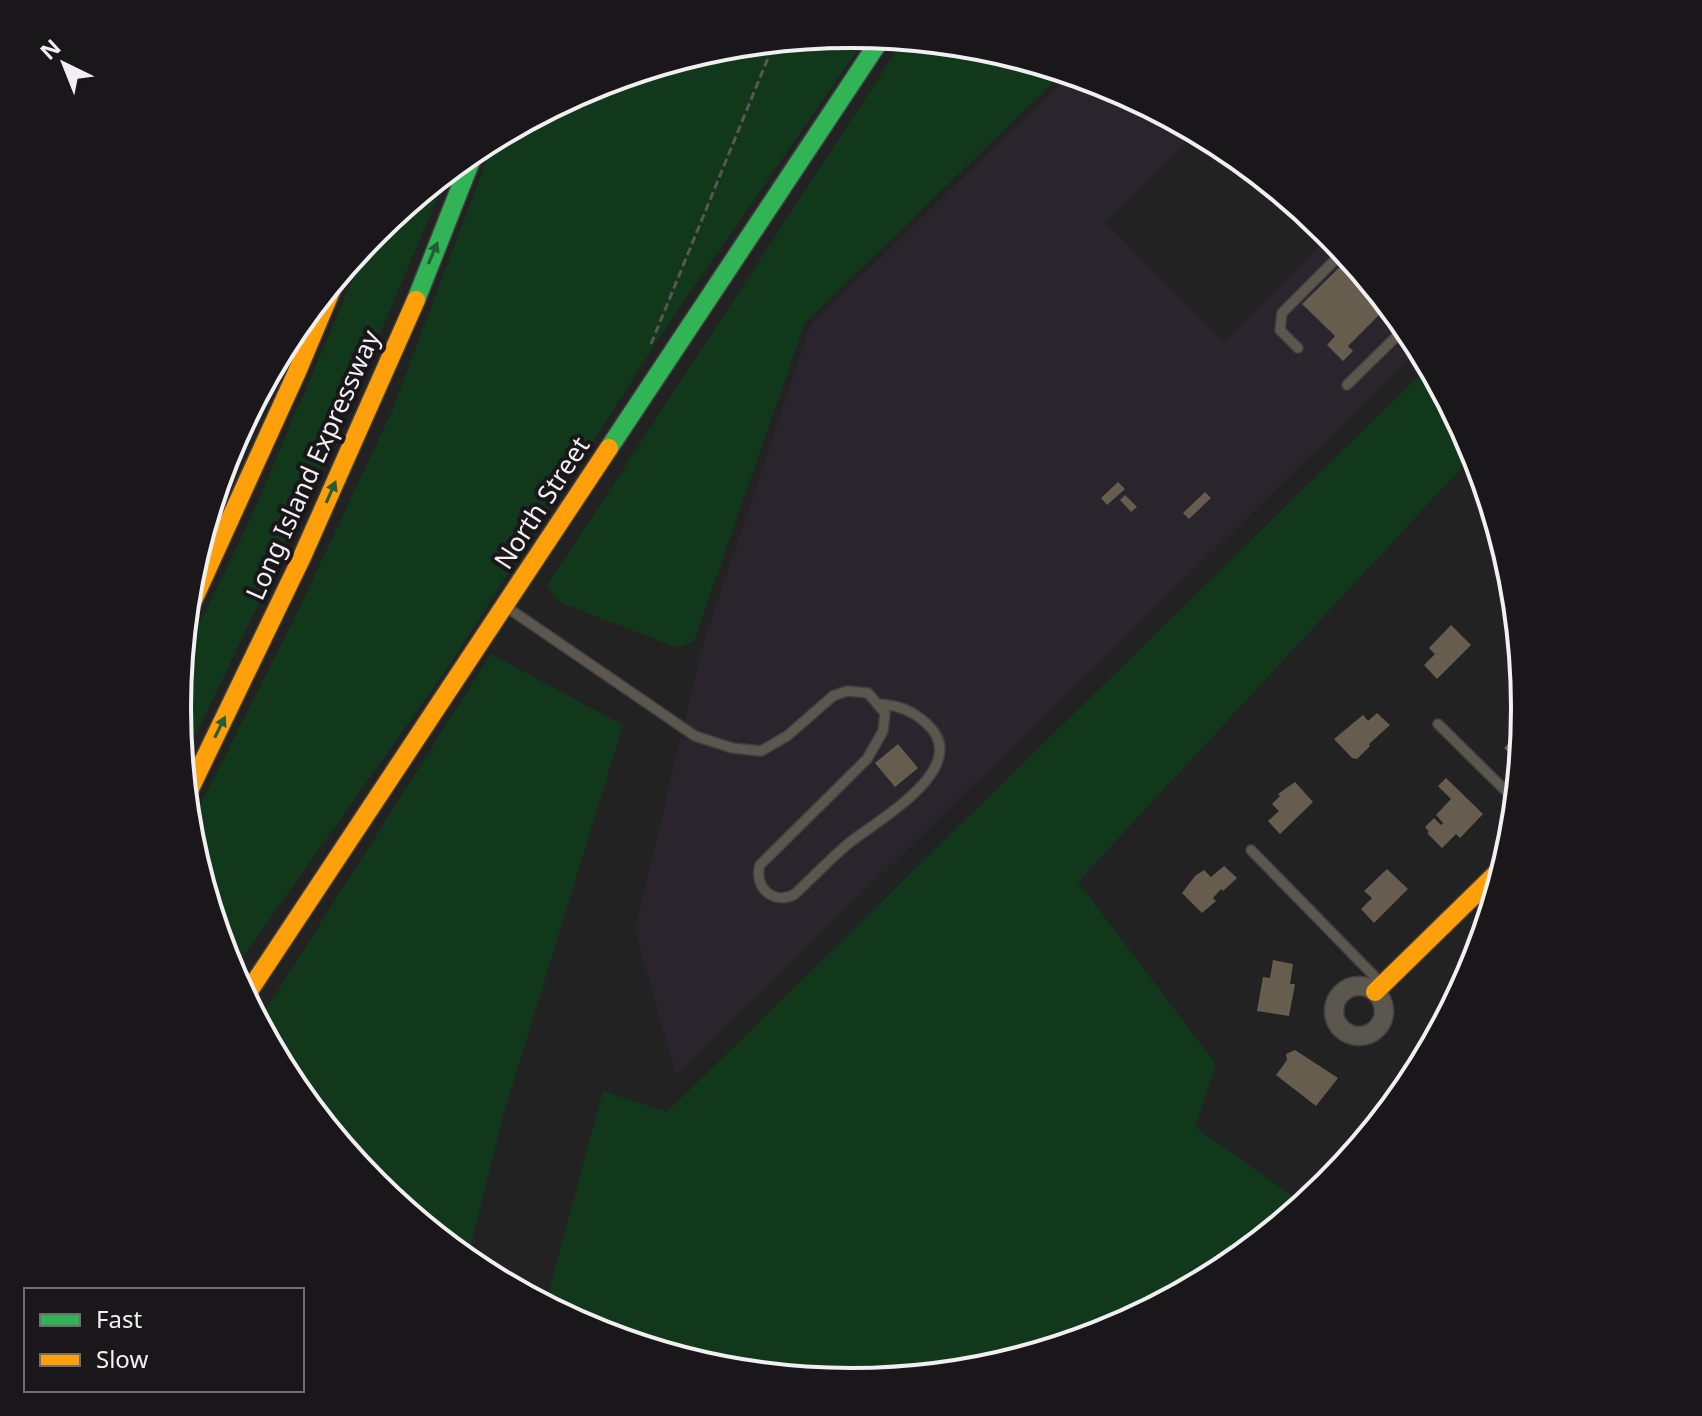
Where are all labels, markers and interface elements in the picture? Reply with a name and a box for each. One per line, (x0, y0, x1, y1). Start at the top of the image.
north arrow (24, 24, 104, 104)
text: N (33, 32, 66, 66)
one-way arrow (427, 241, 440, 265)
street label: Long Island Expressway (236, 323, 388, 605)
street label: North Street (485, 429, 597, 576)
one-way arrow (324, 480, 337, 504)
one-way arrow (213, 716, 227, 739)
legend (24, 1288, 304, 1392)
text: Fast (96, 1302, 142, 1335)
text: Slow (96, 1342, 148, 1375)

